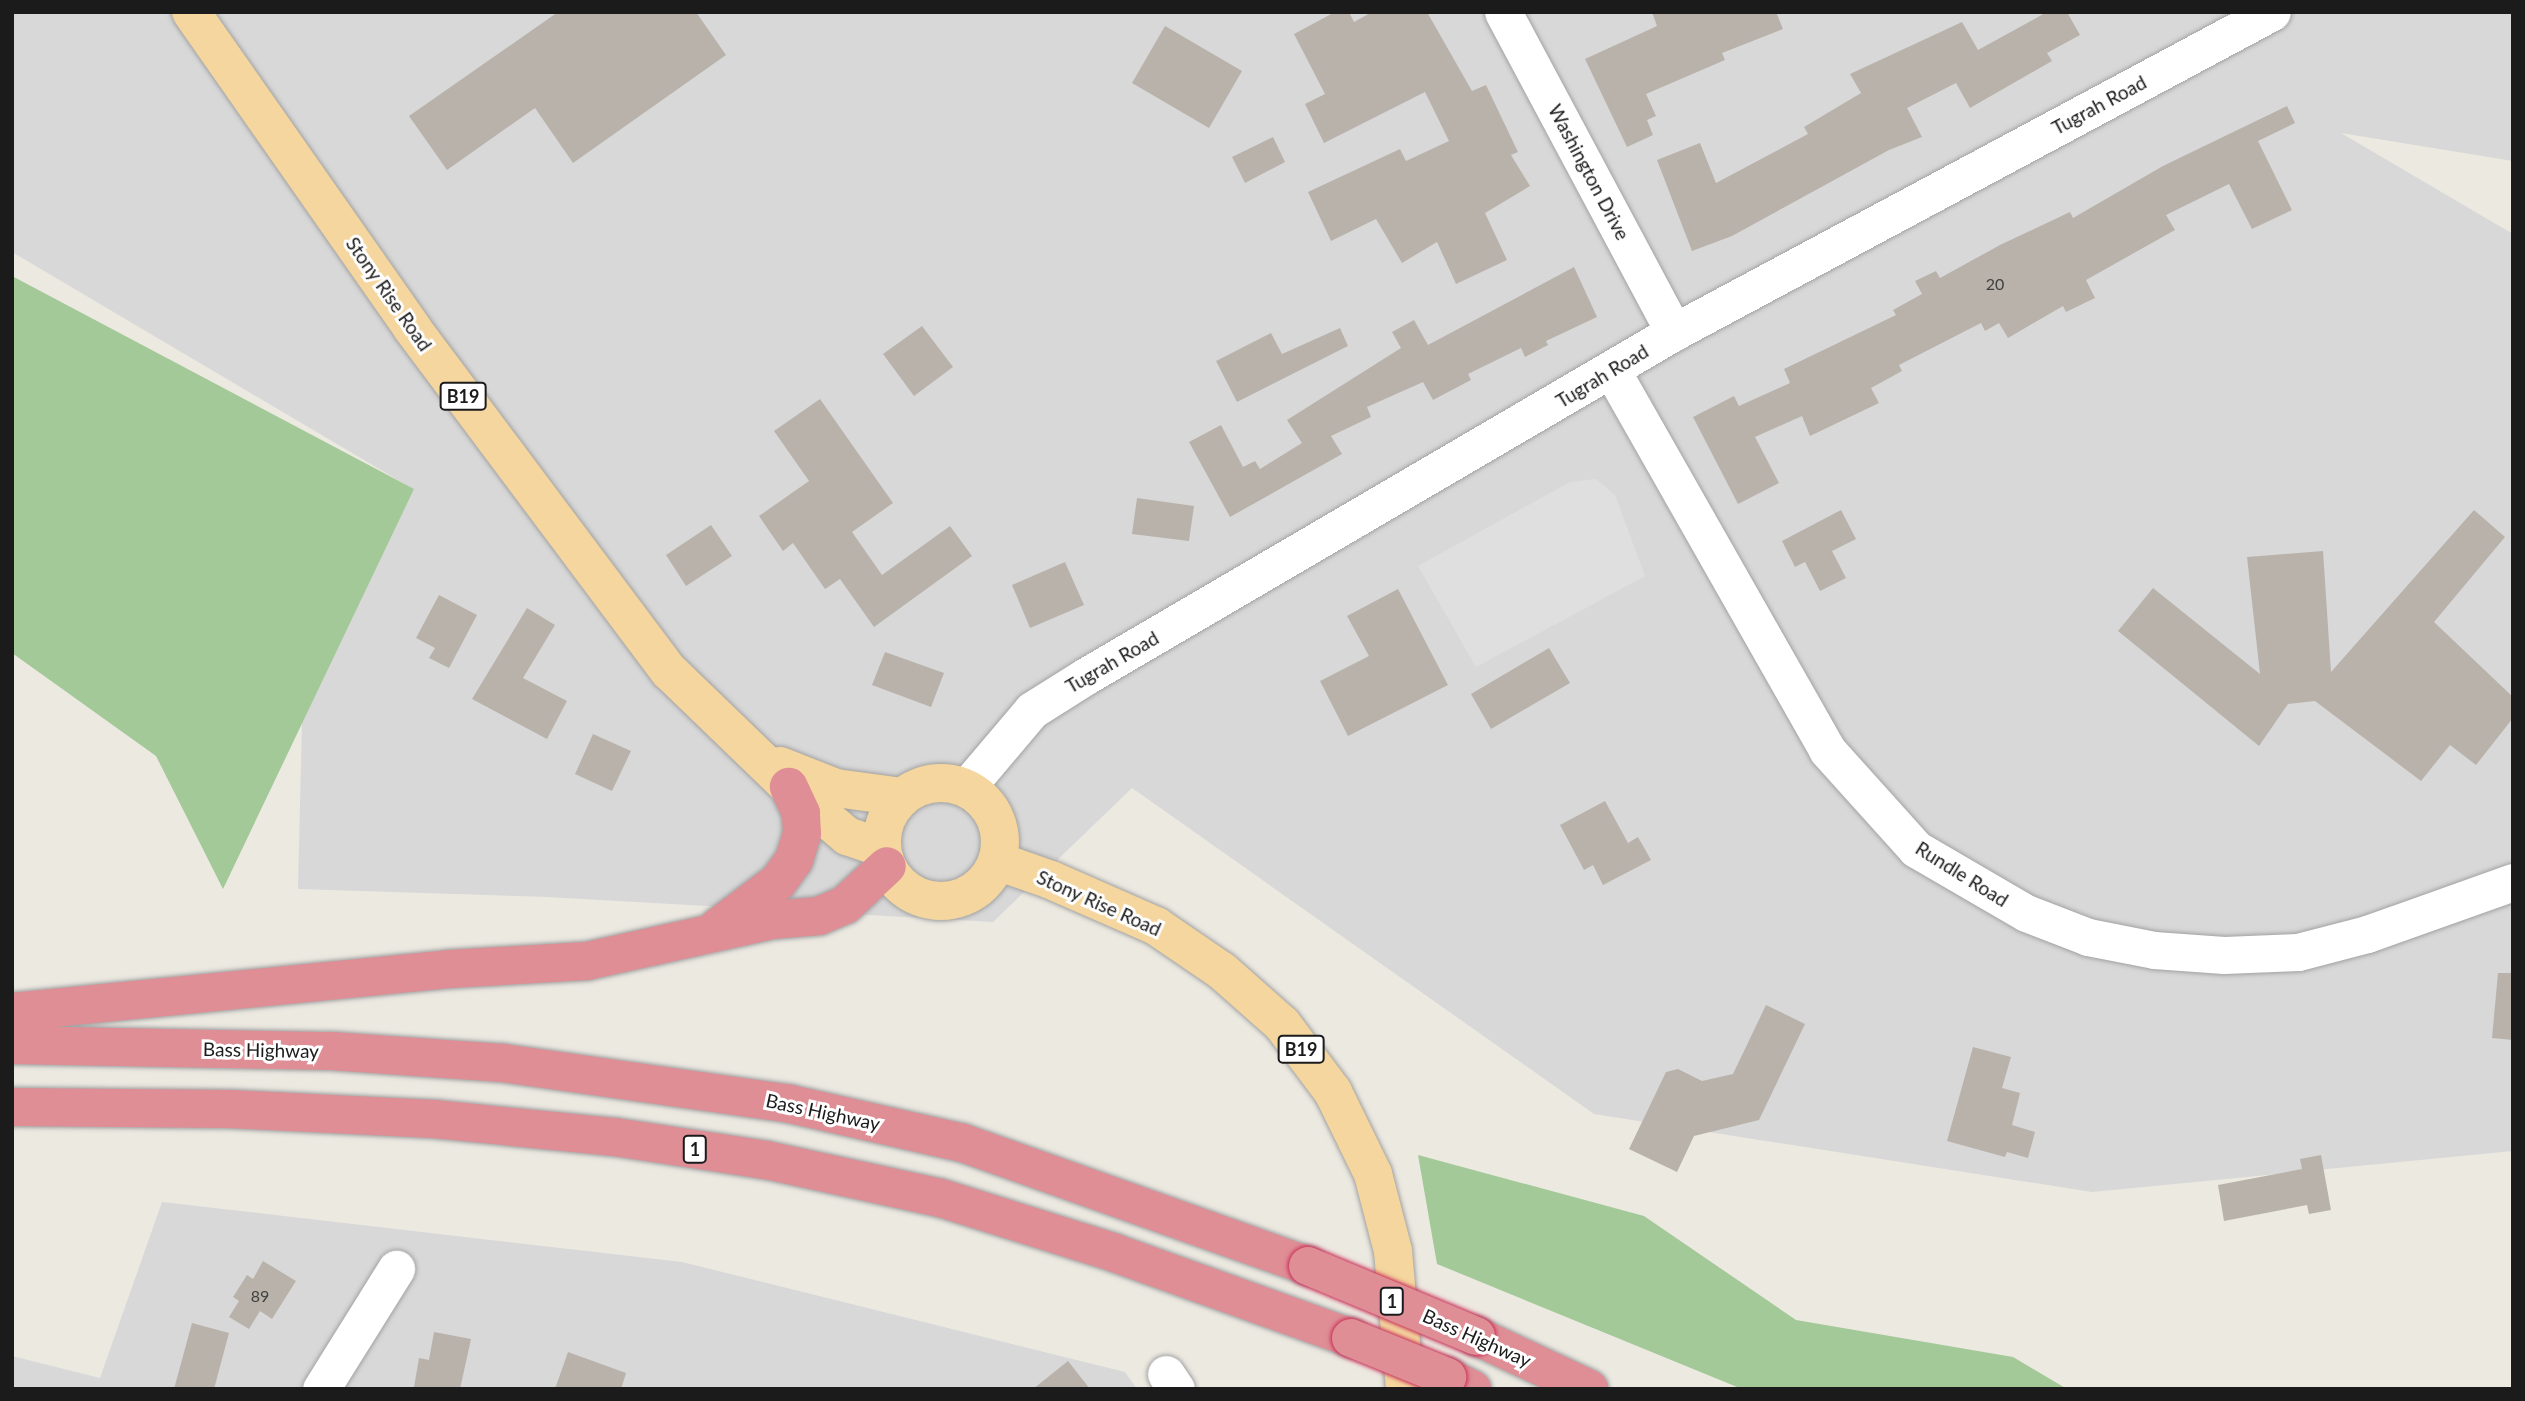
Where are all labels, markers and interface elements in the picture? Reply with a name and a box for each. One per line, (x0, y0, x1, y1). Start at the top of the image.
street label: Tugrah Road (2048, 71, 2150, 139)
street label: Washington Drive (1544, 100, 1634, 244)
street label: Stony Rise Road (341, 233, 437, 355)
house number: 20 (1986, 274, 2004, 294)
street label: Tugrah Road (1552, 340, 1652, 412)
road number: B19 (438, 382, 488, 410)
street label: Tugrah Road (1061, 626, 1163, 698)
street label: Rundle Road (1911, 837, 2013, 911)
street label: Stony Rise Road (1033, 865, 1165, 941)
road number: B19 (1276, 1034, 1326, 1064)
street label: Bass Highway (203, 1038, 319, 1062)
street label: Bass Highway (764, 1089, 882, 1135)
road number: 1 (683, 1134, 707, 1164)
house number: 89 (251, 1286, 269, 1306)
road number: 1 (1380, 1286, 1404, 1316)
street label: Bass Highway (1419, 1304, 1535, 1372)

